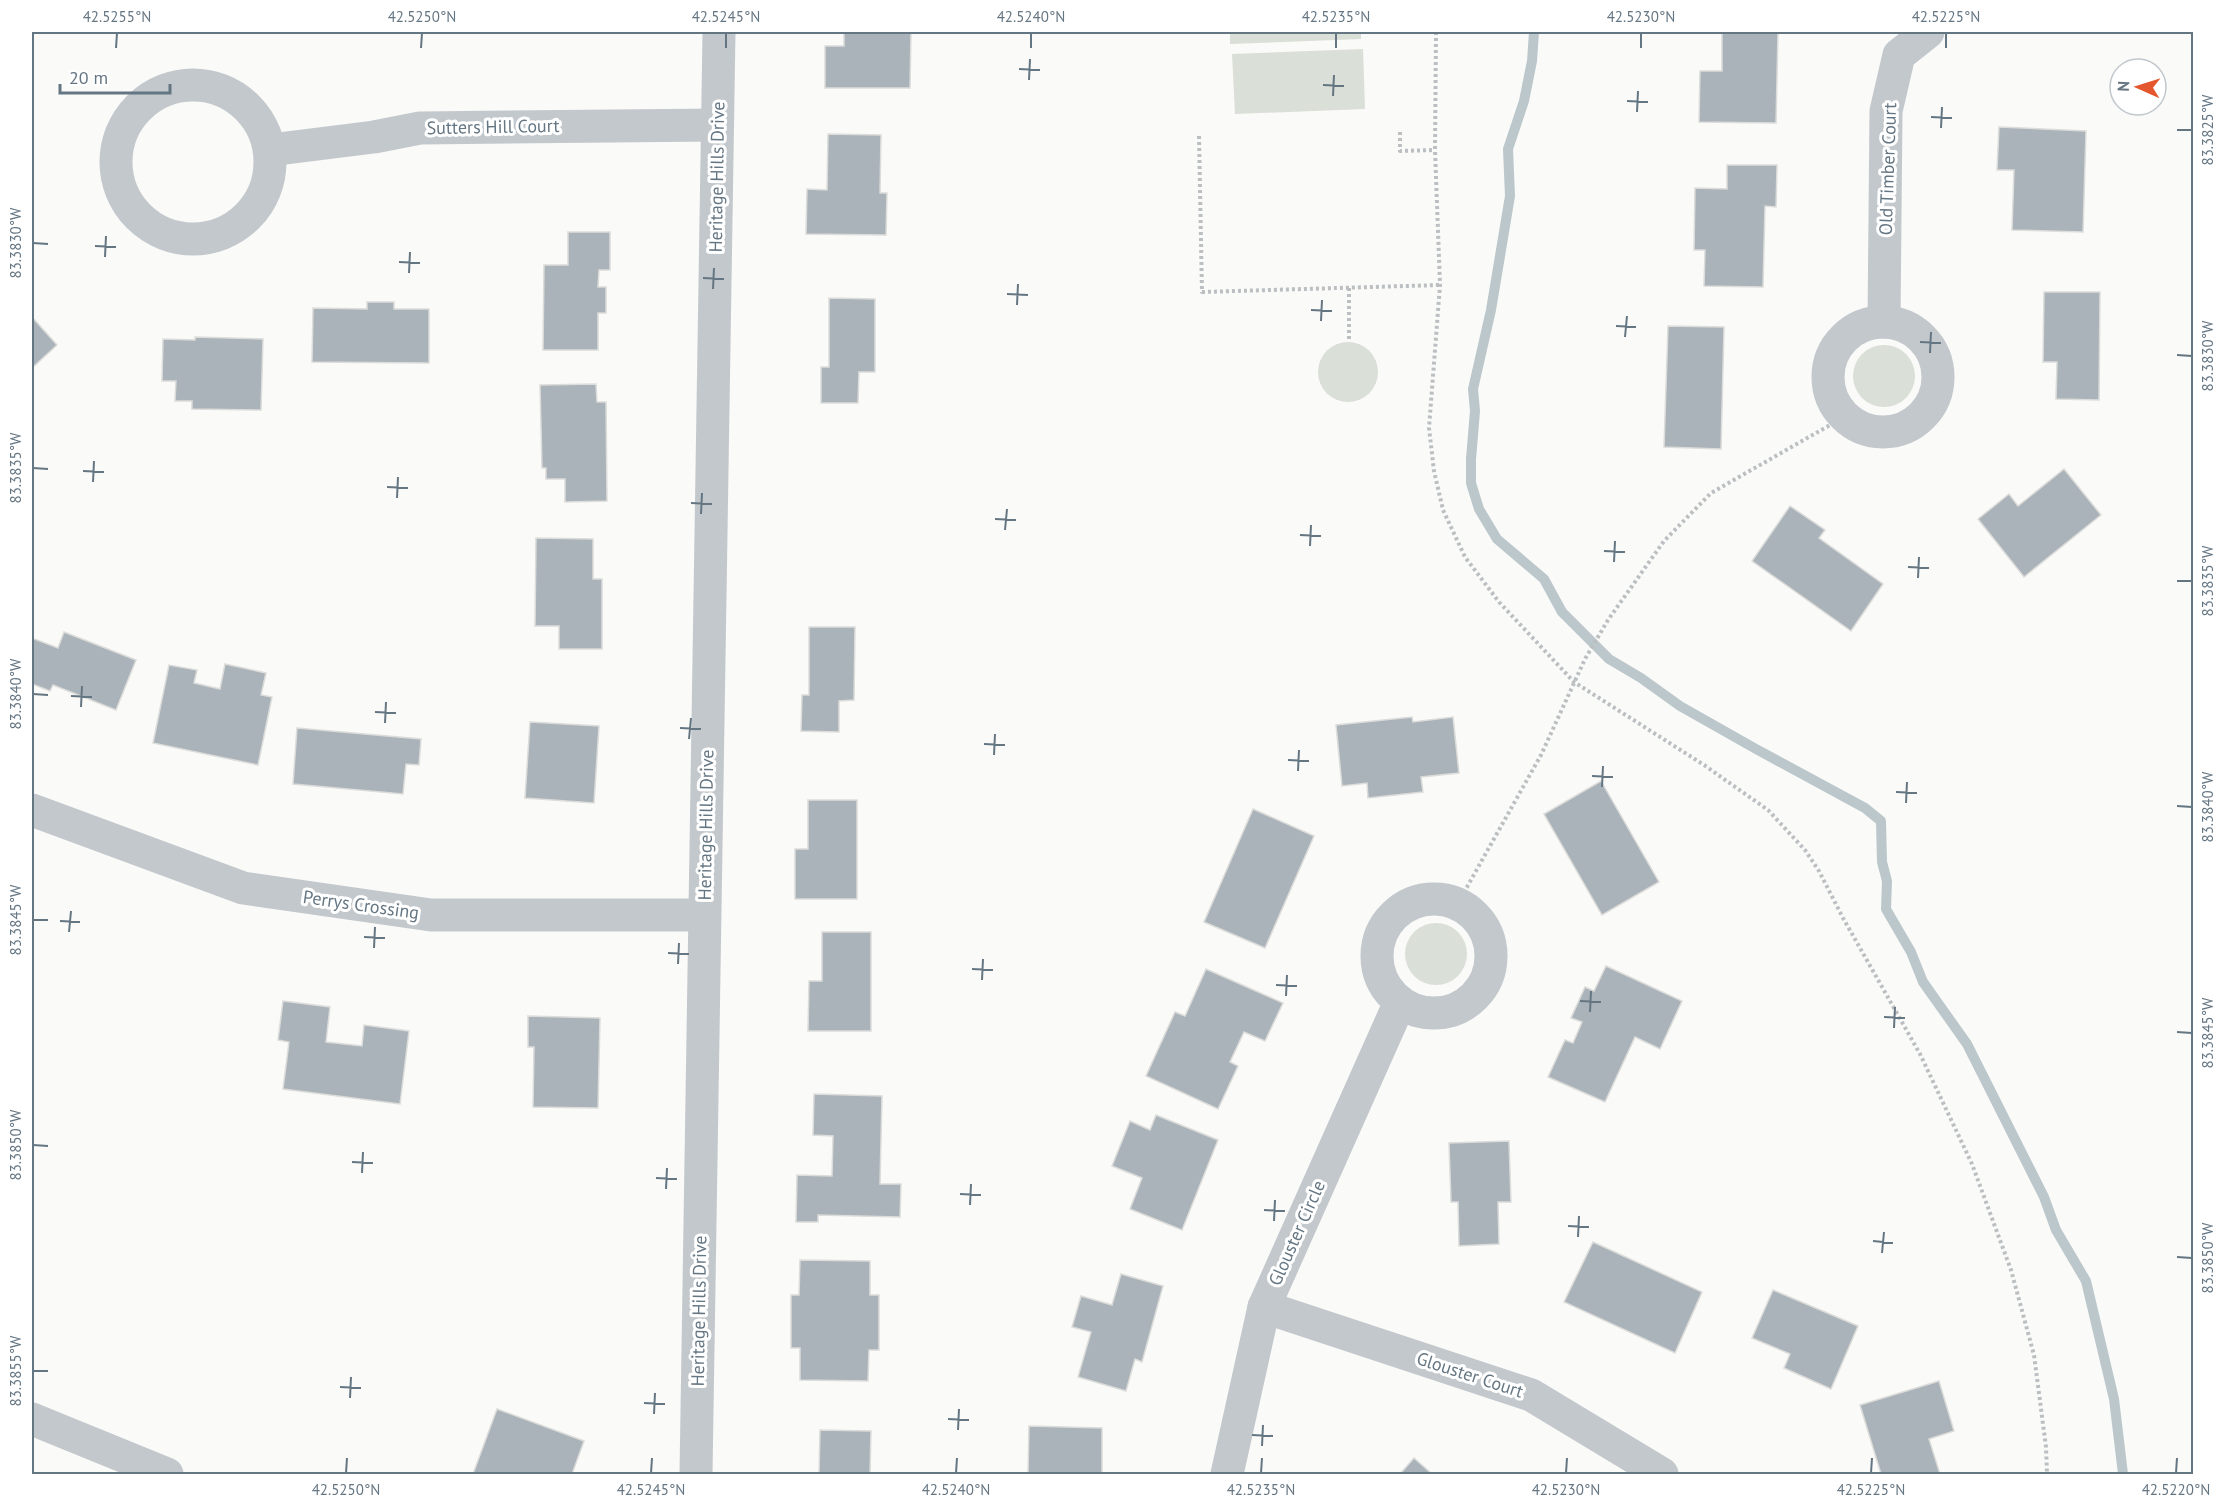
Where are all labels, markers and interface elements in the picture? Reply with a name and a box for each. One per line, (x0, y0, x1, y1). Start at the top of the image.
text: 42.5255°N (83, 7, 151, 26)
text: 42.5250°N (388, 7, 456, 26)
text: 42.5245°N (692, 7, 760, 26)
text: 42.5240°N (997, 7, 1065, 26)
text: 42.5235°N (1302, 7, 1370, 26)
text: 42.5230°N (1607, 7, 1675, 26)
text: 42.5225°N (1912, 7, 1980, 26)
scale bar (60, 57, 170, 95)
north arrow (2108, 57, 2168, 117)
text: 20 m (69, 66, 108, 89)
text: N (2113, 80, 2133, 92)
text: 83.3825°W (2198, 94, 2217, 166)
street label: Heritage Hills Drive (704, 101, 729, 253)
street label: Old Timber Court (1874, 102, 1901, 236)
street label: Sutters Hill Court (426, 114, 560, 139)
text: 83.3830°W (6, 207, 25, 279)
text: 83.3830°W (2198, 320, 2217, 392)
text: 83.3835°W (6, 432, 25, 504)
text: 83.3835°W (2198, 545, 2217, 617)
text: 83.3840°W (6, 658, 25, 730)
street label: Heritage Hills Drive (693, 749, 718, 901)
text: 83.3840°W (2198, 771, 2217, 843)
text: 83.3845°W (6, 884, 25, 956)
street label: Perrys Crossing (302, 885, 421, 924)
text: 83.3845°W (2198, 997, 2217, 1069)
text: 83.3850°W (6, 1109, 25, 1181)
street label: Glouster Circle (1263, 1177, 1330, 1289)
text: 83.3850°W (2198, 1222, 2217, 1294)
street label: Heritage Hills Drive (686, 1235, 711, 1387)
text: 83.3855°W (6, 1335, 25, 1407)
street label: Glouster Court (1414, 1346, 1526, 1403)
text: 42.5250°N (312, 1480, 380, 1499)
text: 42.5245°N (617, 1480, 685, 1499)
text: 42.5240°N (922, 1480, 990, 1499)
text: 42.5235°N (1227, 1480, 1295, 1499)
text: 42.5230°N (1532, 1480, 1600, 1499)
text: 42.5225°N (1837, 1480, 1905, 1499)
text: 42.5220°N (2142, 1480, 2210, 1499)

